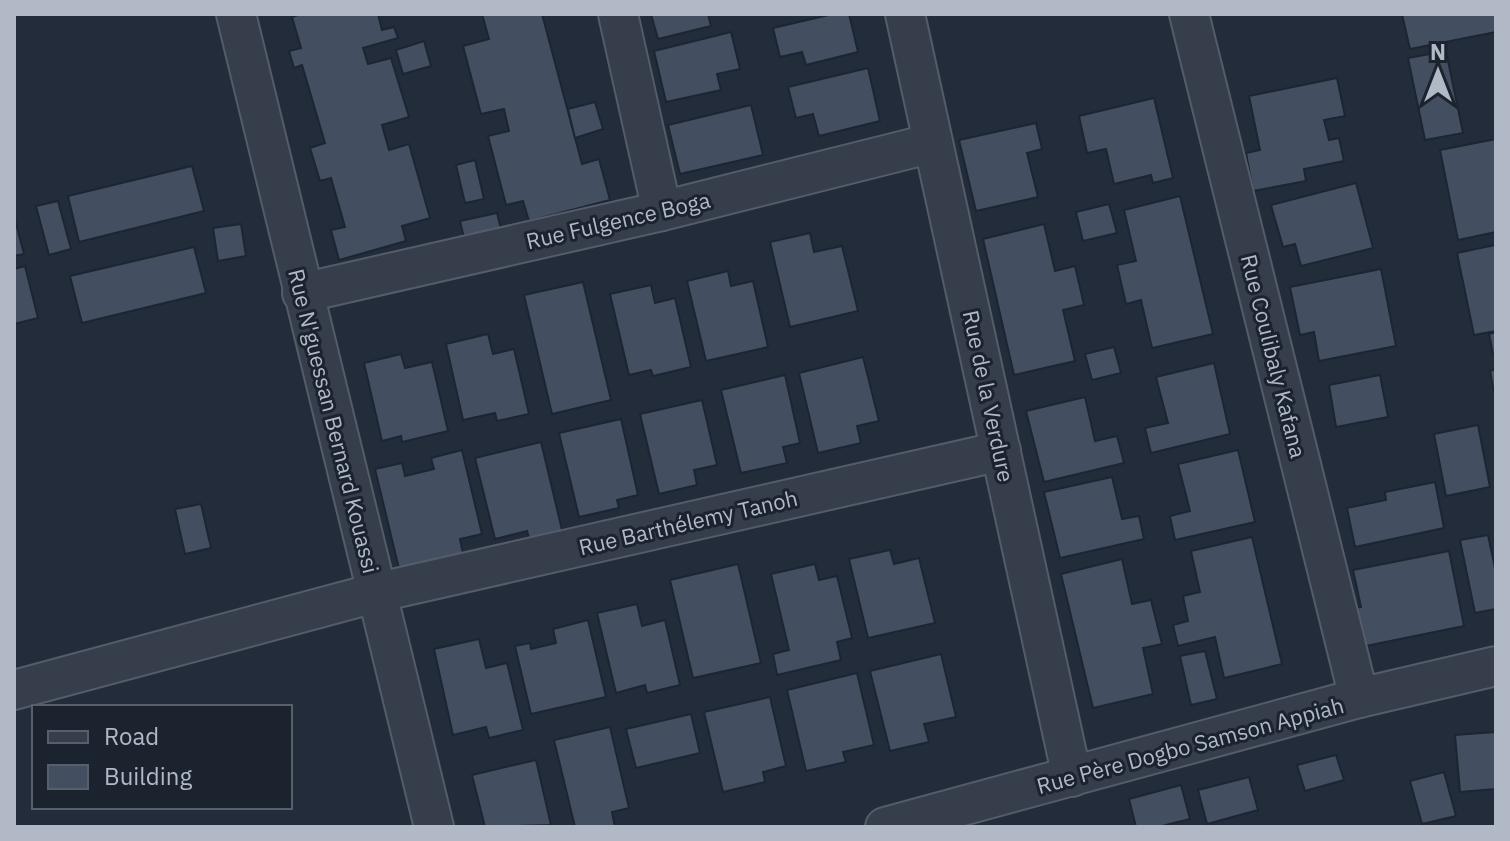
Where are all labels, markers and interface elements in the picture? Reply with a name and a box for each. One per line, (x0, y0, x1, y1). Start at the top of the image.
north arrow (1398, 32, 1478, 112)
text: N (1430, 37, 1446, 66)
street label: Rue Fulgence Boga (523, 185, 713, 255)
street label: Rue Coulibaly Kafana (1235, 251, 1313, 461)
street label: Rue N'guessan Bernard Kouassi (282, 266, 386, 576)
street label: Rue de la Verdure (957, 307, 1021, 485)
street label: Rue Barthélemy Tanoh (576, 483, 800, 561)
street label: Rue Père Dogbo Samson Appiah (1033, 690, 1347, 800)
legend (32, 705, 292, 809)
text: Road (104, 720, 159, 752)
text: Building (104, 760, 192, 792)

